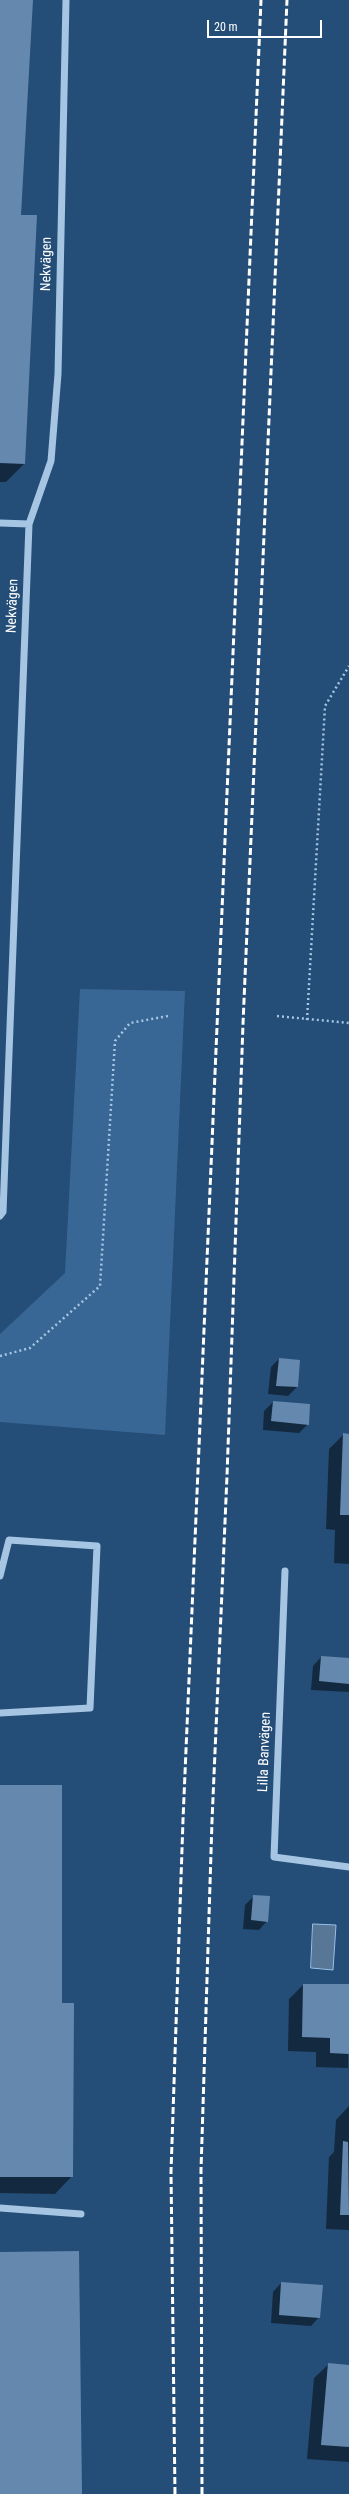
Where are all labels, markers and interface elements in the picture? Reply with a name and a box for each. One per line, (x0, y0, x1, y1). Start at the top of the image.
scale bar (209, 12, 324, 38)
text: 20 m (214, 20, 238, 34)
street label: Nekvägen (38, 237, 56, 291)
street label: Nekvägen (4, 579, 22, 633)
street label: Lilla Banvägen (255, 1712, 275, 1792)

